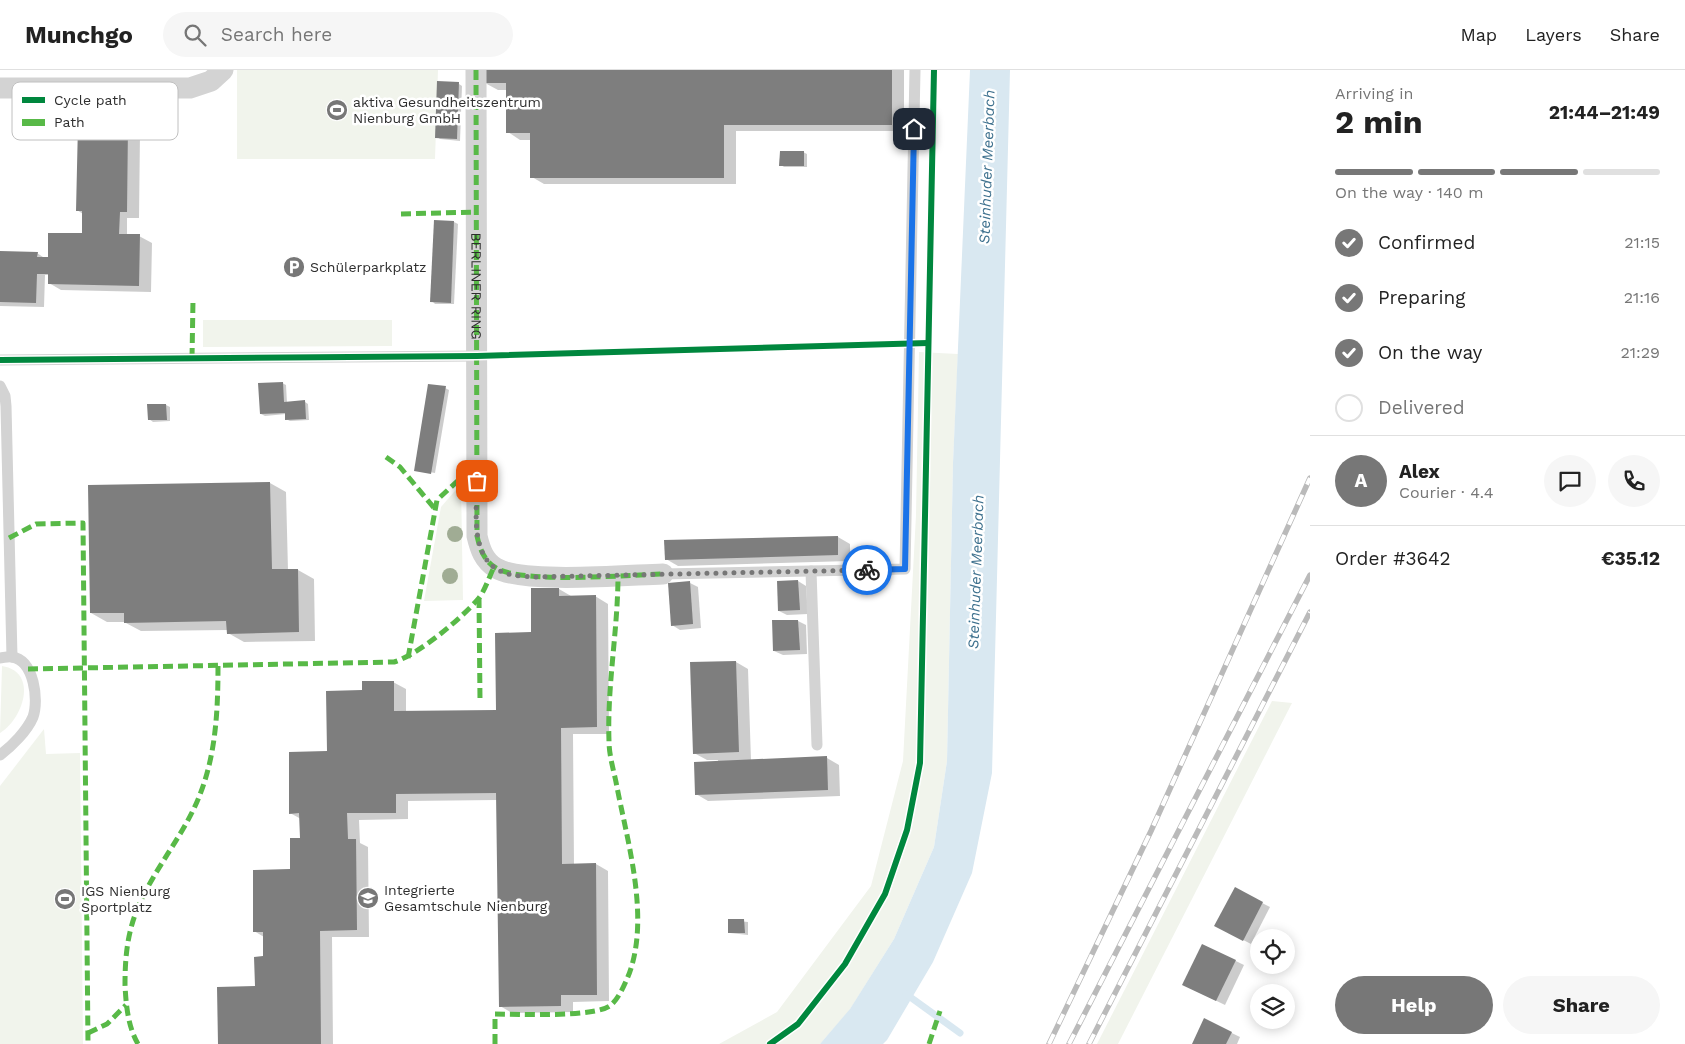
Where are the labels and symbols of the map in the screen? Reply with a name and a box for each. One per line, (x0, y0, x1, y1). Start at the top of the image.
legend (12, 82, 178, 140)
water label: Steinhuder Meerbach (975, 90, 999, 244)
text: Cycle path (54, 92, 127, 108)
place label: aktiva Gesundheitszentrum Nienburg GmbH (353, 94, 541, 126)
sports icon: aktiva Gesundheitszentrum Nienburg GmbH (325, 98, 349, 122)
pin (893, 108, 935, 150)
text: Path (54, 114, 85, 130)
street label: BERLINER RING (468, 232, 485, 340)
parking icon: Schülerparkplatz (282, 255, 306, 279)
place label: Schülerparkplatz (310, 259, 427, 275)
pin (456, 460, 498, 502)
water label: Steinhuder Meerbach (964, 495, 988, 649)
courier (842, 545, 892, 595)
place label: Integrierte Gesamtschule Nienburg (384, 882, 548, 914)
place label: IGS Nienburg Sportplatz (81, 883, 171, 915)
school or university icon: Integrierte Gesamtschule Nienburg (356, 886, 380, 910)
sports icon: IGS Nienburg Sportplatz (53, 887, 77, 911)

